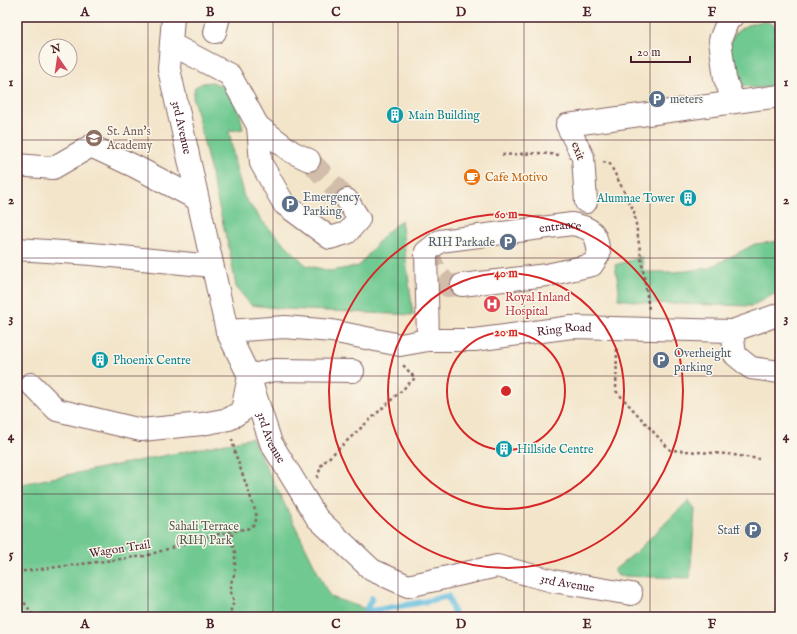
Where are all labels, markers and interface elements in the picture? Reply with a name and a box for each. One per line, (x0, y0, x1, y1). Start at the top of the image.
text: A (80, 4, 91, 21)
text: B (206, 4, 215, 21)
text: C (331, 4, 341, 21)
text: D (456, 4, 467, 21)
text: E (582, 4, 592, 21)
text: F (708, 4, 717, 21)
north arrow (38, 38, 78, 78)
scale bar (631, 38, 690, 64)
text: N (49, 41, 63, 57)
text: 20 m (637, 45, 660, 60)
text: 1 (9, 74, 14, 91)
text: 1 (784, 74, 789, 91)
parking icon: meters (647, 89, 667, 109)
place label: meters (670, 92, 703, 107)
street label: 3rd Avenue (169, 99, 195, 156)
building icon: Main Building (385, 105, 405, 125)
place label: Main Building (408, 108, 480, 123)
place label: St. Ann's Academy (106, 124, 153, 153)
school or university icon: St. Ann's Academy (84, 128, 104, 148)
street label: exit (568, 140, 588, 162)
cafe icon: Cafe Motivo (462, 167, 482, 187)
place label: Cafe Motivo (485, 170, 548, 185)
building icon: Alumnae Tower (678, 188, 698, 208)
place label: Emergency Parking (303, 190, 360, 219)
place label: Alumnae Tower (596, 191, 676, 206)
text: 2 (8, 192, 14, 209)
text: 2 (783, 192, 789, 209)
parking icon: Emergency Parking (280, 194, 300, 214)
text: 60 m (495, 207, 518, 222)
street label: entrance (538, 216, 584, 236)
parking icon: RIH Parkade (498, 232, 518, 252)
place label: RIH Parkade (428, 235, 495, 250)
text: 40 m (494, 266, 519, 281)
place label: Royal Inland Hospital (505, 290, 571, 320)
hospital icon: Royal Inland Hospital (482, 294, 502, 314)
text: 3 (9, 310, 14, 327)
text: 3 (784, 310, 789, 327)
street label: Ring Road (536, 319, 592, 339)
text: 20 m (494, 325, 518, 340)
place label: Overheight parking (674, 346, 731, 376)
building icon: Phoenix Centre (90, 350, 110, 370)
parking icon: Overheight parking (651, 350, 671, 370)
place label: Phoenix Centre (113, 353, 191, 368)
centre of rings (499, 384, 513, 398)
street label: 3rd Avenue (254, 410, 289, 466)
text: 4 (8, 428, 15, 445)
text: 4 (783, 428, 790, 445)
building icon: Hillside Centre (494, 439, 514, 459)
place label: Hillside Centre (517, 442, 594, 457)
park label: Sahali Terrace (RIH) Park (169, 519, 239, 548)
parking icon: Staff (743, 520, 763, 540)
place label: Staff (717, 523, 742, 538)
street label: Wagon Trail (88, 537, 152, 561)
text: 5 (9, 546, 14, 563)
text: 5 (784, 546, 789, 563)
street label: 3rd Avenue (539, 570, 596, 595)
text: A (80, 616, 91, 633)
text: B (206, 616, 215, 633)
text: C (331, 616, 341, 633)
text: D (456, 616, 467, 633)
text: E (582, 616, 592, 633)
text: F (708, 616, 717, 633)

